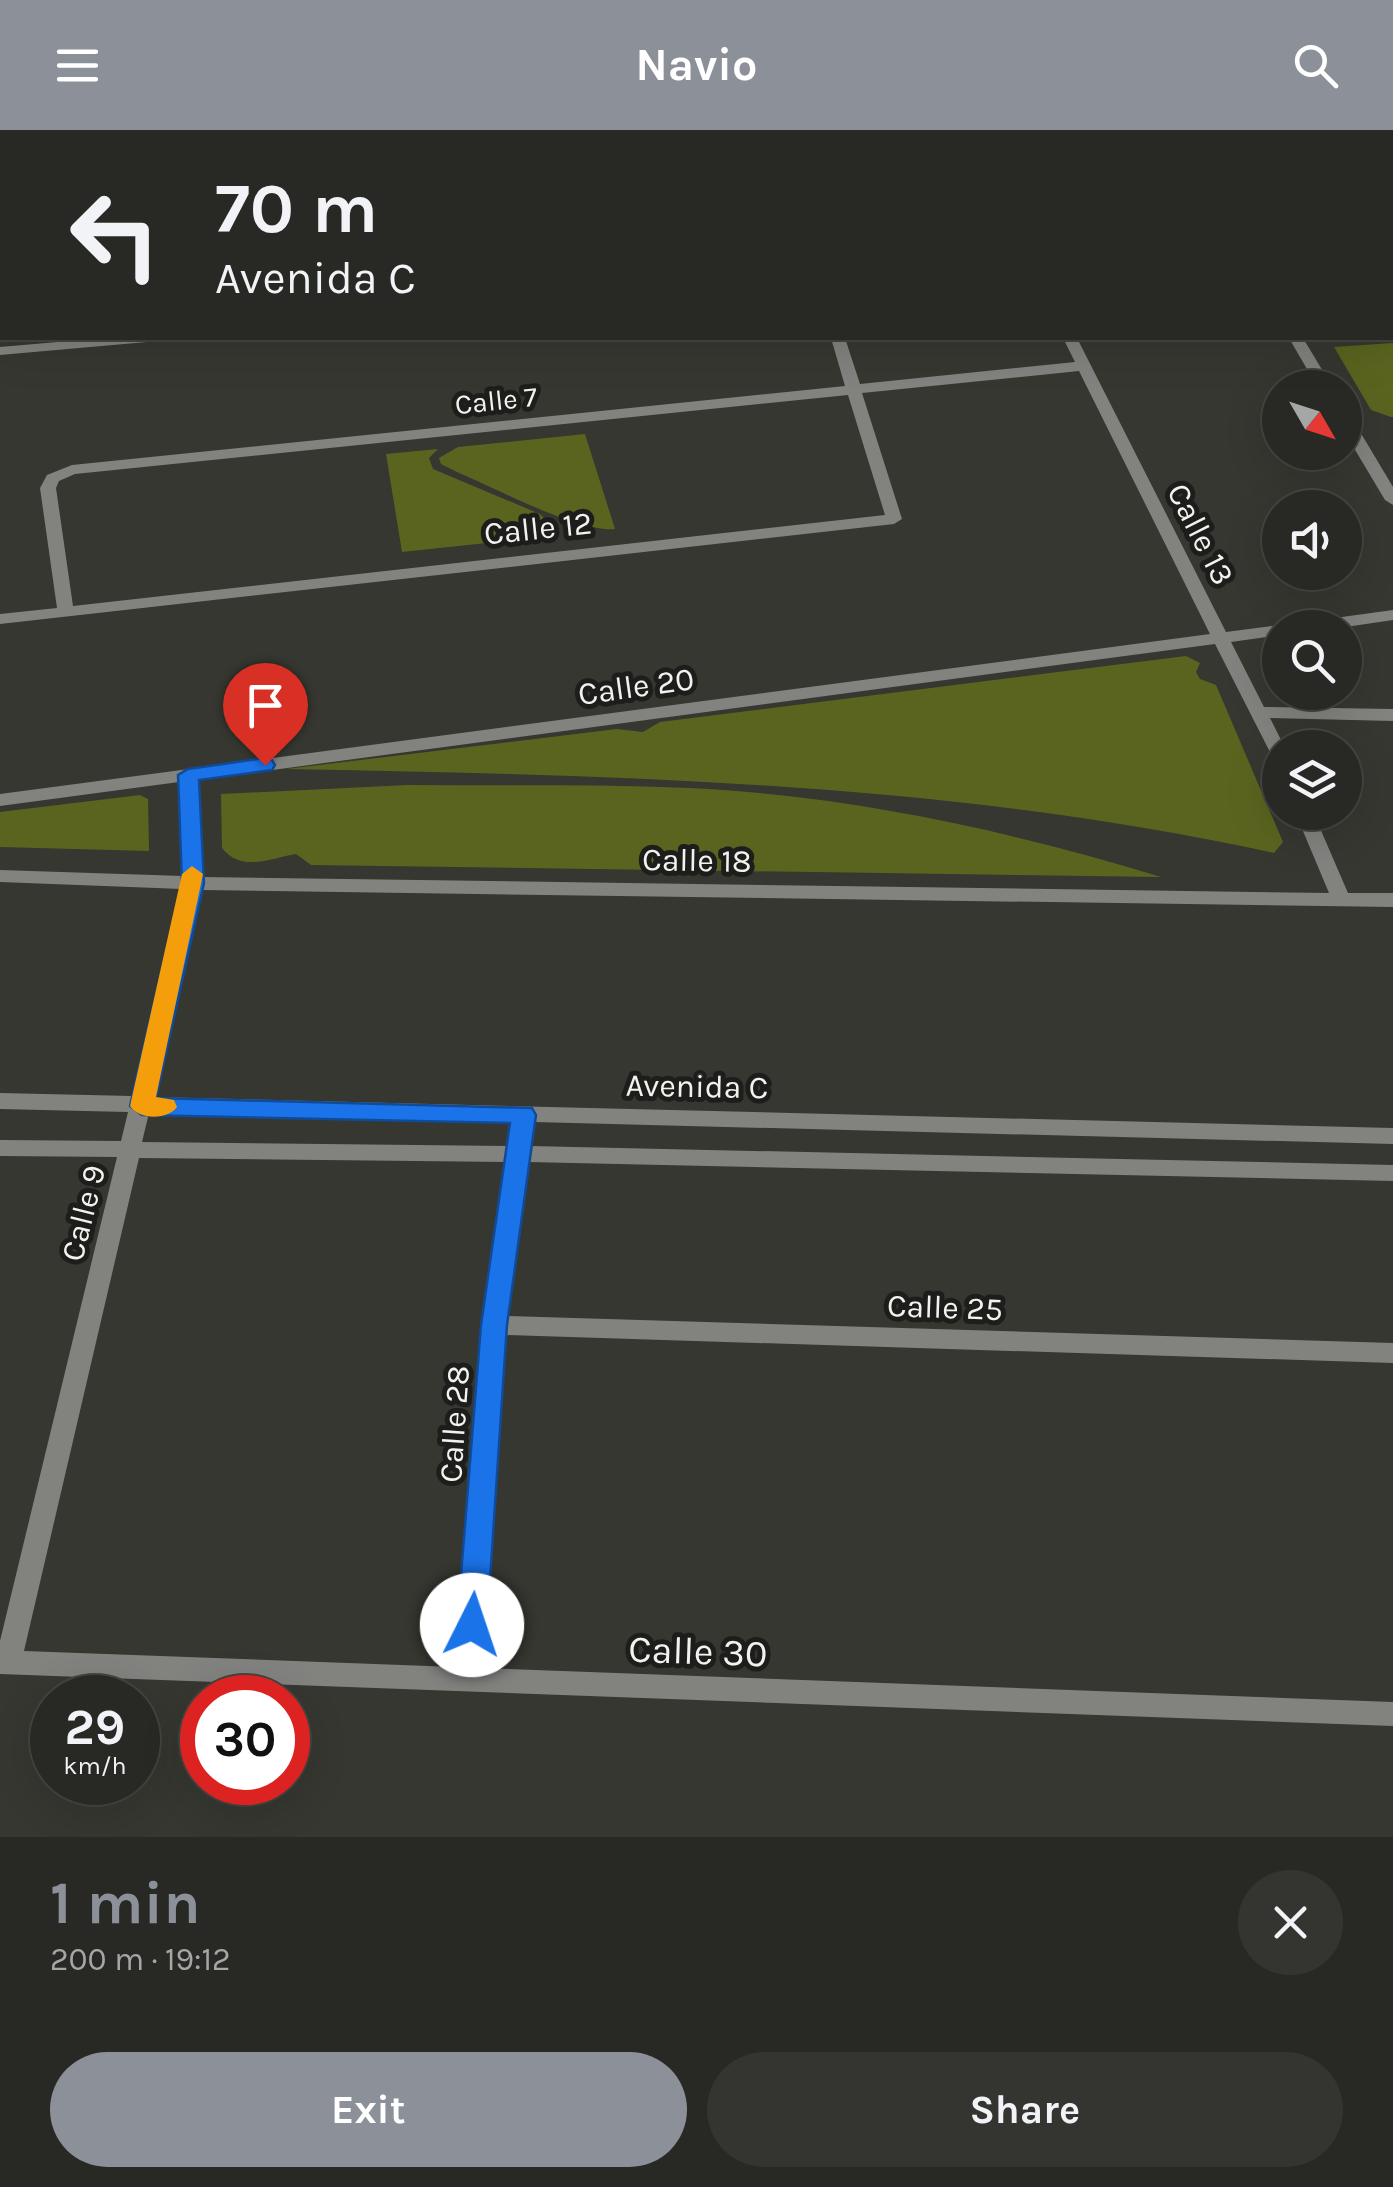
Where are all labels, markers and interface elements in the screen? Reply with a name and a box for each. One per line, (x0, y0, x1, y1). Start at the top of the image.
icon: menu (50, 38, 105, 93)
icon: search (1288, 38, 1343, 93)
text: Navio (635, 39, 758, 91)
text: 70 m (215, 168, 378, 250)
icon: left (50, 170, 180, 300)
text: Avenida C (215, 252, 416, 304)
north arrow (1262, 370, 1362, 470)
map controls (1262, 370, 1362, 830)
street label: Calle 7 (453, 380, 539, 421)
street label: Calle 13 (1159, 477, 1242, 591)
button: sound (1262, 490, 1362, 590)
street label: Calle 12 (482, 504, 594, 553)
button: search (1262, 610, 1362, 710)
street label: Calle 20 (576, 660, 696, 713)
pin (223, 663, 308, 766)
icon: arrive (238, 678, 293, 733)
button: layers (1262, 730, 1362, 830)
street label: Calle 18 (642, 841, 752, 880)
street label: Avenida C (625, 1067, 769, 1106)
street label: Calle 9 (54, 1161, 113, 1265)
street label: Calle 25 (886, 1287, 1003, 1328)
street label: Calle 28 (432, 1364, 477, 1484)
position arrow (420, 1573, 524, 1677)
street label: Calle 30 (628, 1627, 768, 1676)
speed limit sign: 30 (180, 1675, 310, 1805)
text: 29 (65, 1698, 125, 1757)
text: km/h (63, 1751, 127, 1780)
text: 1 min (50, 1868, 201, 1938)
button: close (1238, 1870, 1343, 1975)
text: 200 m · 19:12 (50, 1941, 231, 1978)
button: Exit (50, 2052, 687, 2167)
button: Share (707, 2052, 1343, 2167)

